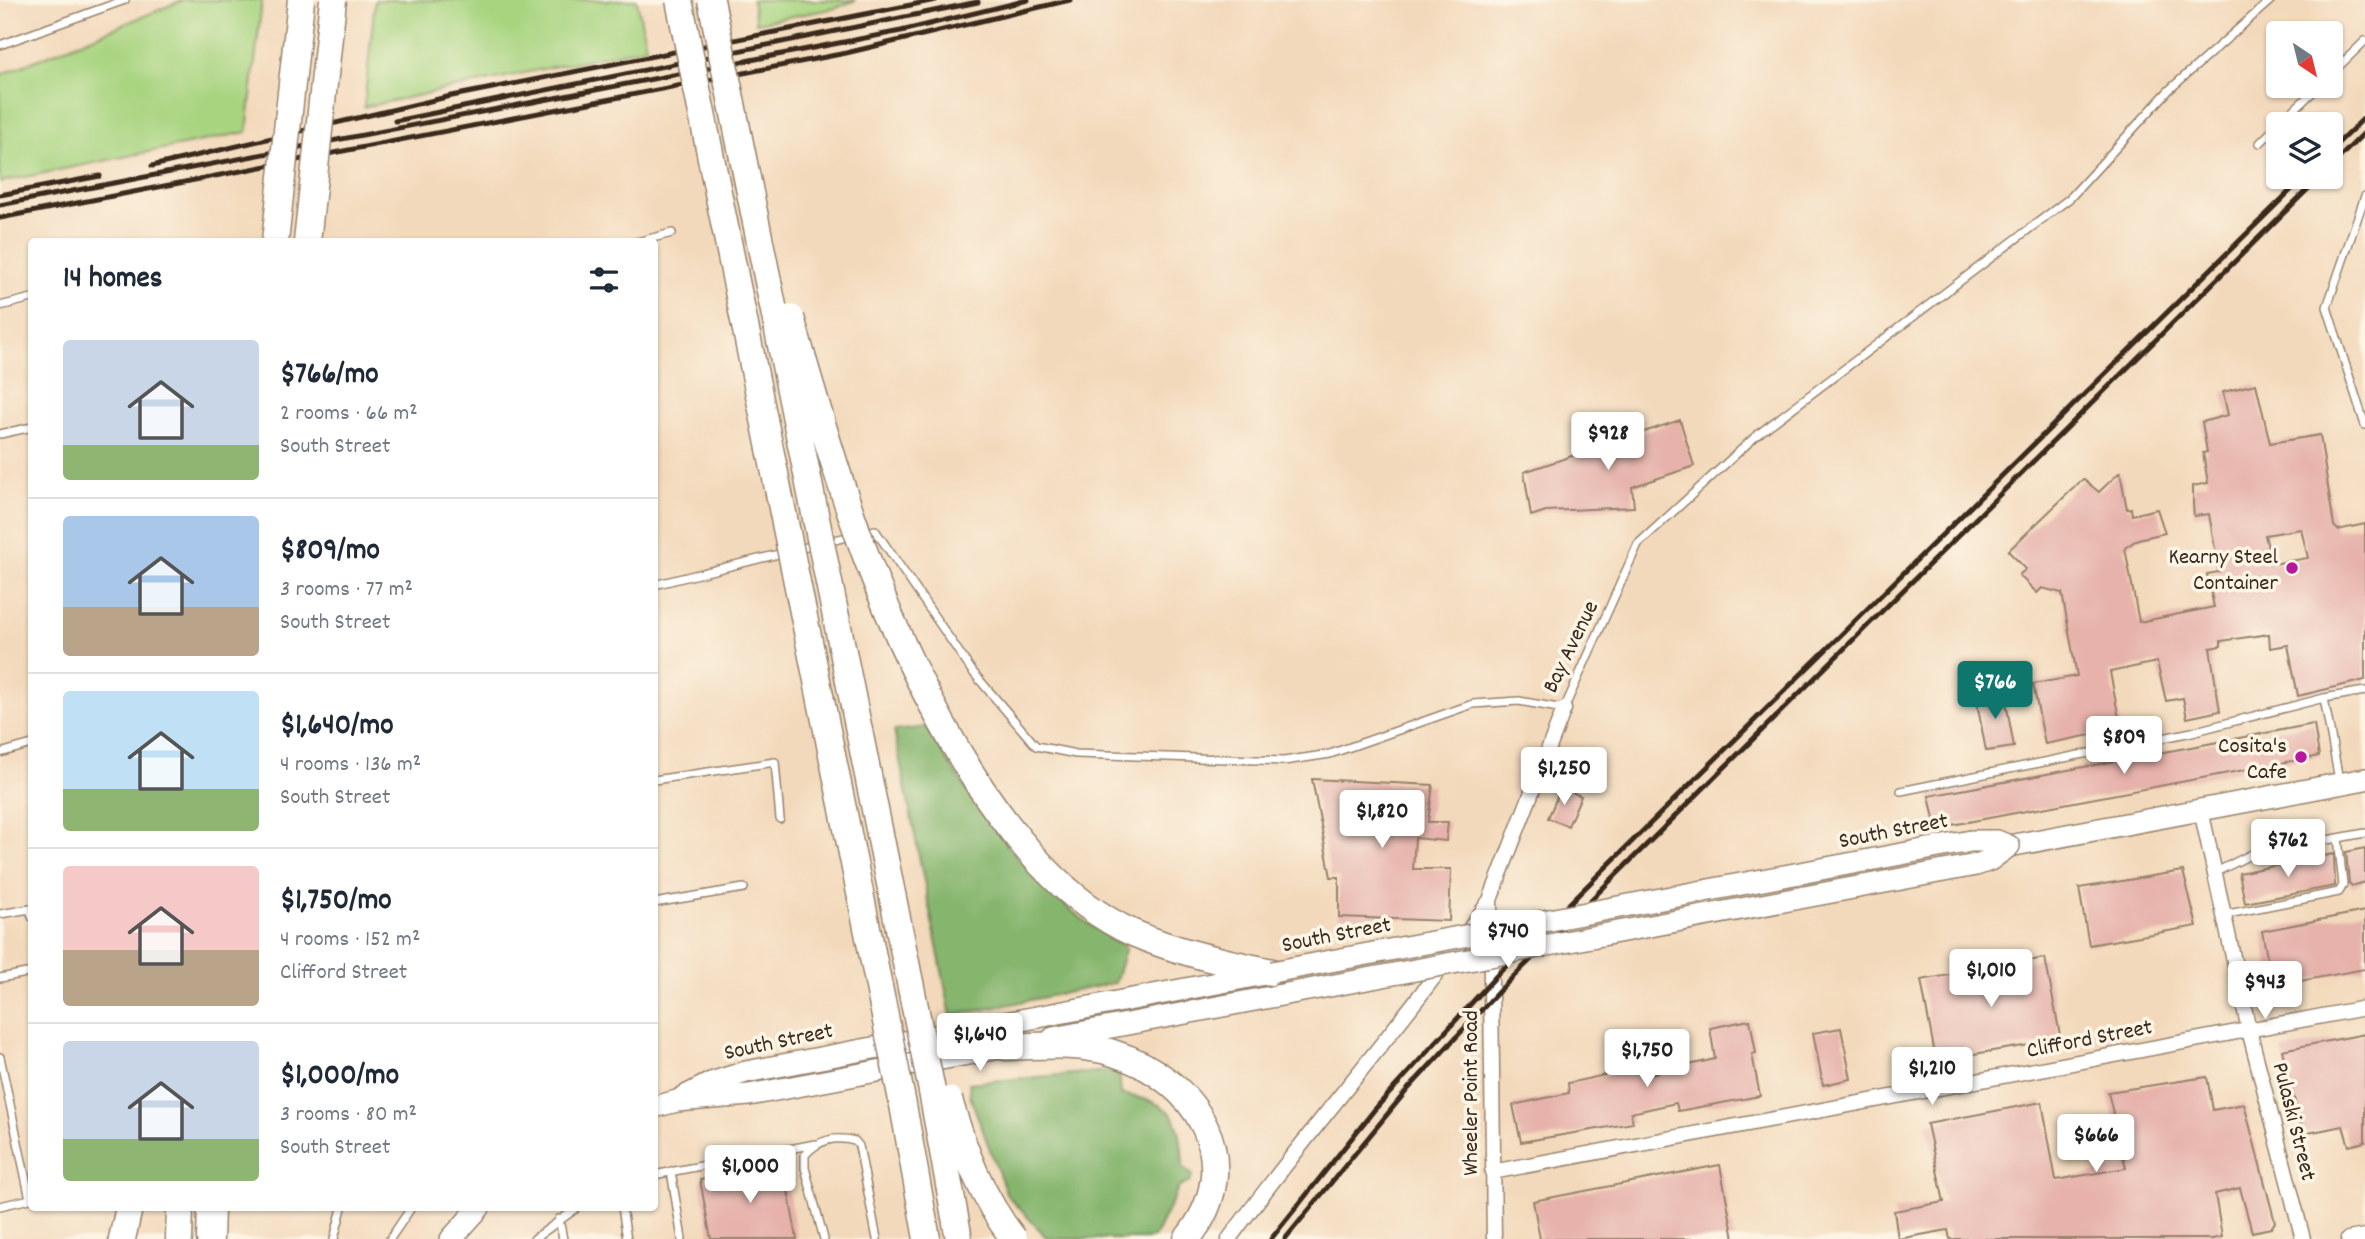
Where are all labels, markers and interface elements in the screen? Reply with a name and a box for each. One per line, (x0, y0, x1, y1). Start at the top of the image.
north arrow (2266, 21, 2343, 98)
map controls (2266, 21, 2343, 189)
button: layers (2266, 112, 2343, 189)
text: 14 homes (63, 259, 162, 302)
icon: filters (585, 261, 623, 299)
text: $766/mo (280, 355, 379, 398)
icon: home (119, 368, 203, 452)
text: 2 rooms · 66 m² (280, 398, 418, 431)
pin: $928 (1567, 412, 1649, 472)
text: $928 (1587, 418, 1629, 451)
text: South Street (280, 431, 390, 464)
text: $809/mo (280, 531, 380, 574)
place label: Kearny Steel Container (2168, 542, 2279, 601)
icon: home (119, 544, 203, 628)
marker: Kearny Steel Container (2284, 560, 2300, 576)
text: 3 rooms · 77 m² (280, 574, 413, 607)
street label: Bay Avenue (1536, 596, 1609, 699)
text: South Street (280, 607, 390, 640)
pin: $766 (1954, 662, 2036, 721)
text: $766 (1973, 667, 2017, 700)
text: $1,640/mo (280, 706, 394, 749)
pin: $809 (2083, 716, 2165, 776)
icon: home (119, 719, 203, 803)
text: $809 (2102, 722, 2146, 755)
place label: Cosita's Cafe (2218, 731, 2287, 790)
pin: $1,250 (1507, 748, 1621, 807)
text: 4 rooms · 136 m² (280, 749, 421, 782)
marker: Cosita's Cafe (2293, 749, 2309, 765)
text: $1,250 (1537, 753, 1591, 786)
text: South Street (280, 782, 390, 815)
pin: $1,820 (1325, 790, 1439, 850)
text: $1,820 (1356, 796, 1408, 829)
street label: South Street (1836, 806, 1951, 859)
pin: $762 (2247, 820, 2329, 879)
text: $762 (2267, 825, 2309, 858)
text: $1,750/mo (280, 881, 392, 924)
icon: home (119, 894, 203, 978)
street label: South Street (1279, 910, 1394, 963)
pin: $740 (1467, 911, 1549, 970)
text: $740 (1487, 916, 1529, 949)
text: 4 rooms · 152 m² (280, 924, 420, 957)
pin: $1,010 (1934, 950, 2048, 1009)
text: $1,010 (1965, 955, 2017, 988)
text: Clifford Street (280, 957, 407, 990)
pin: $943 (2224, 962, 2306, 1021)
text: $943 (2244, 967, 2286, 1000)
street label: Wheeler Point Road (1456, 1010, 1489, 1176)
street label: Clifford Street (2024, 1012, 2155, 1069)
pin: $1,640 (923, 1014, 1037, 1073)
street label: South Street (721, 1016, 836, 1071)
text: $1,640 (953, 1019, 1007, 1052)
pin: $1,750 (1590, 1030, 1704, 1089)
text: $1,750 (1620, 1035, 1674, 1068)
pin: $1,210 (1875, 1048, 1989, 1107)
text: $1,210 (1908, 1053, 1956, 1086)
text: $1,000/mo (280, 1056, 399, 1099)
street label: Pulaski Street (2262, 1059, 2323, 1185)
icon: home (119, 1069, 203, 1153)
text: 3 rooms · 80 m² (280, 1099, 417, 1132)
pin: $666 (2055, 1114, 2137, 1174)
text: $666 (2073, 1120, 2119, 1153)
text: South Street (280, 1132, 390, 1165)
pin: $1,000 (693, 1146, 807, 1205)
text: $1,000 (721, 1151, 779, 1184)

